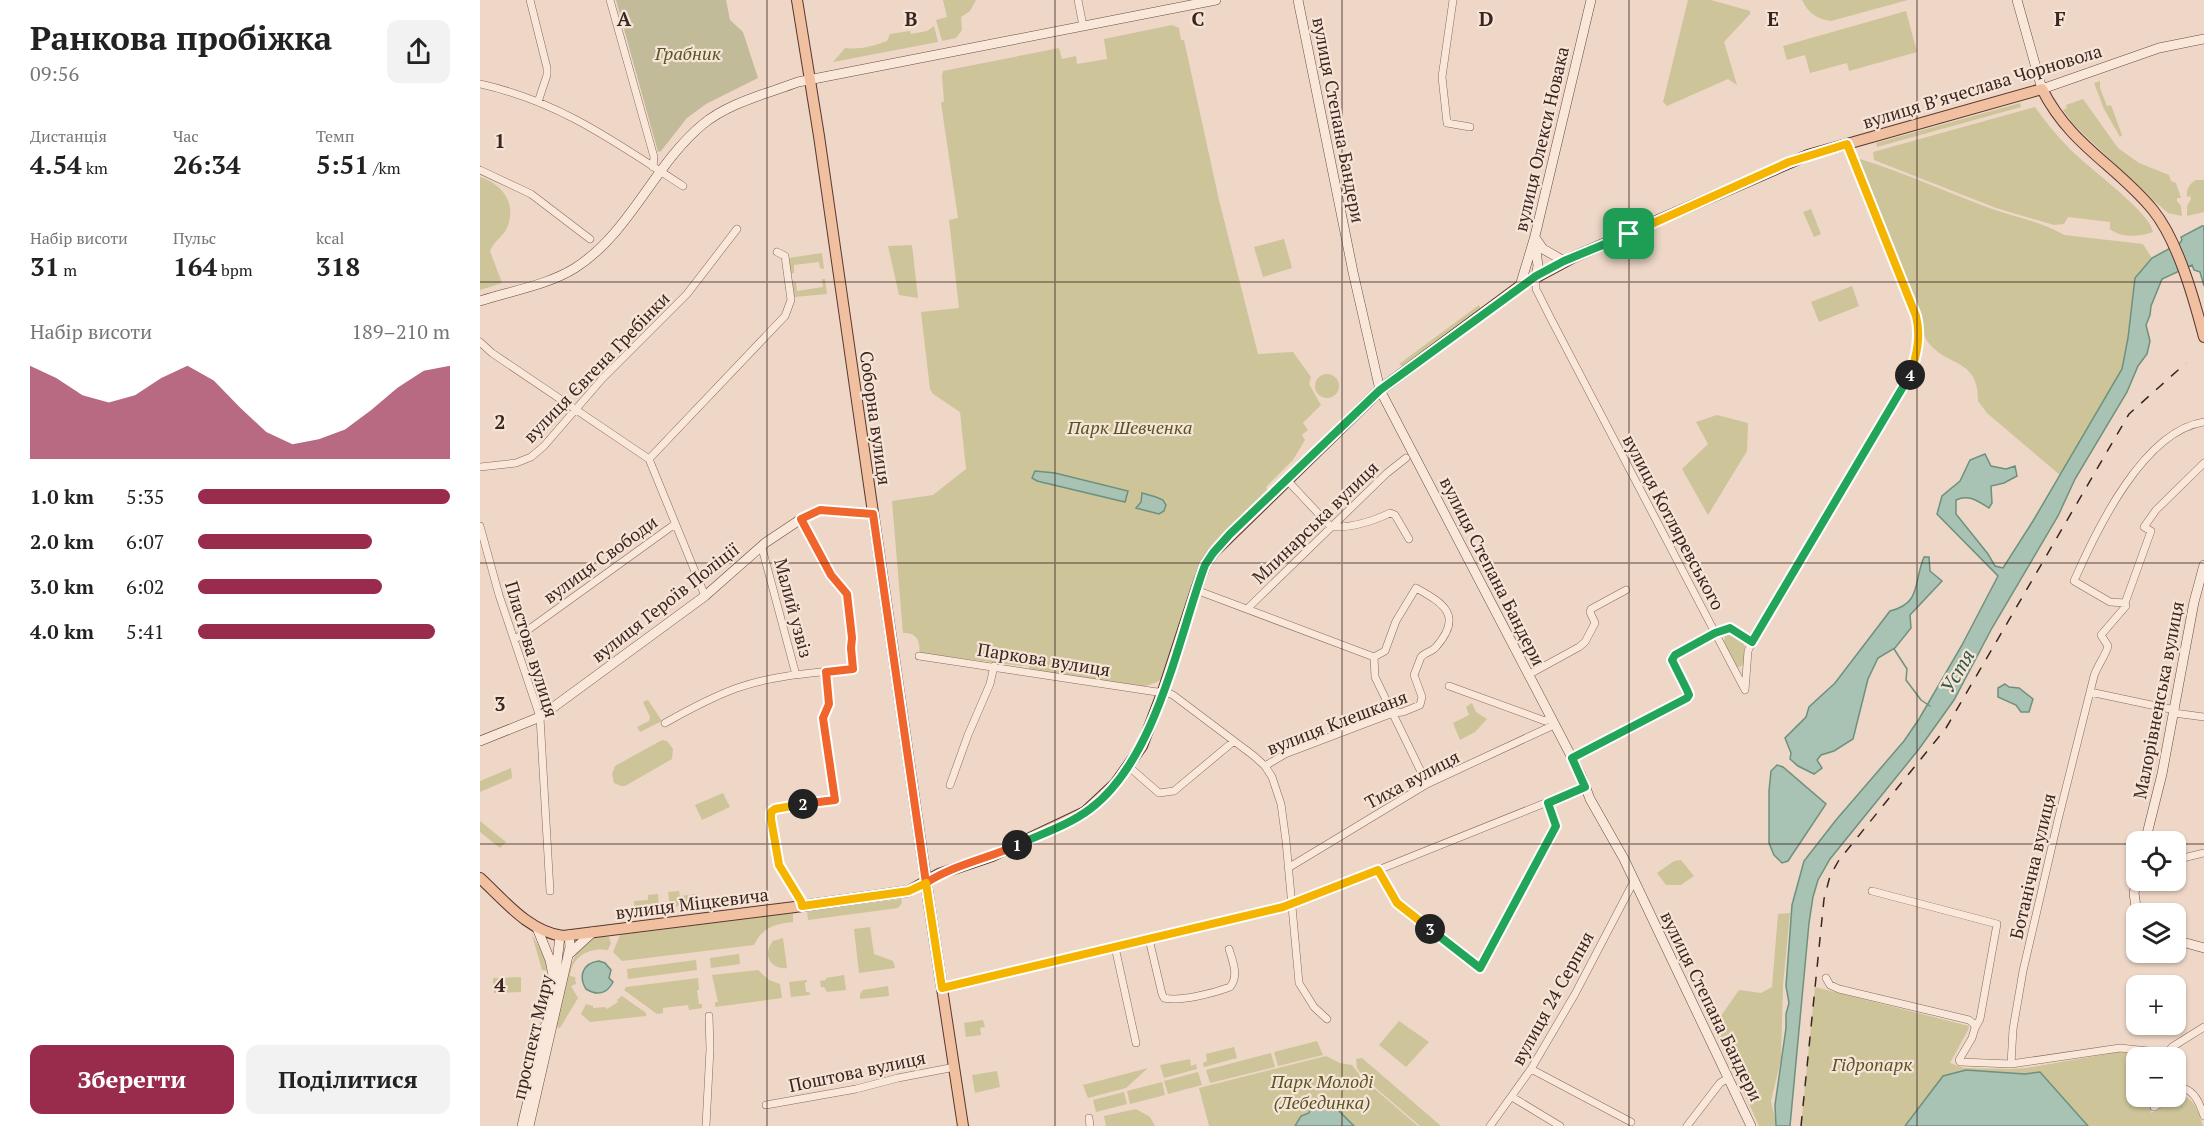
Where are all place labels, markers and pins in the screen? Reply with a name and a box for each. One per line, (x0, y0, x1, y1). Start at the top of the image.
pin (1603, 208, 1654, 259)
pin: 4 (1895, 360, 1925, 390)
pin: 2 (788, 789, 818, 819)
pin: 1 (1002, 830, 1032, 860)
pin: 3 (1415, 914, 1445, 944)

